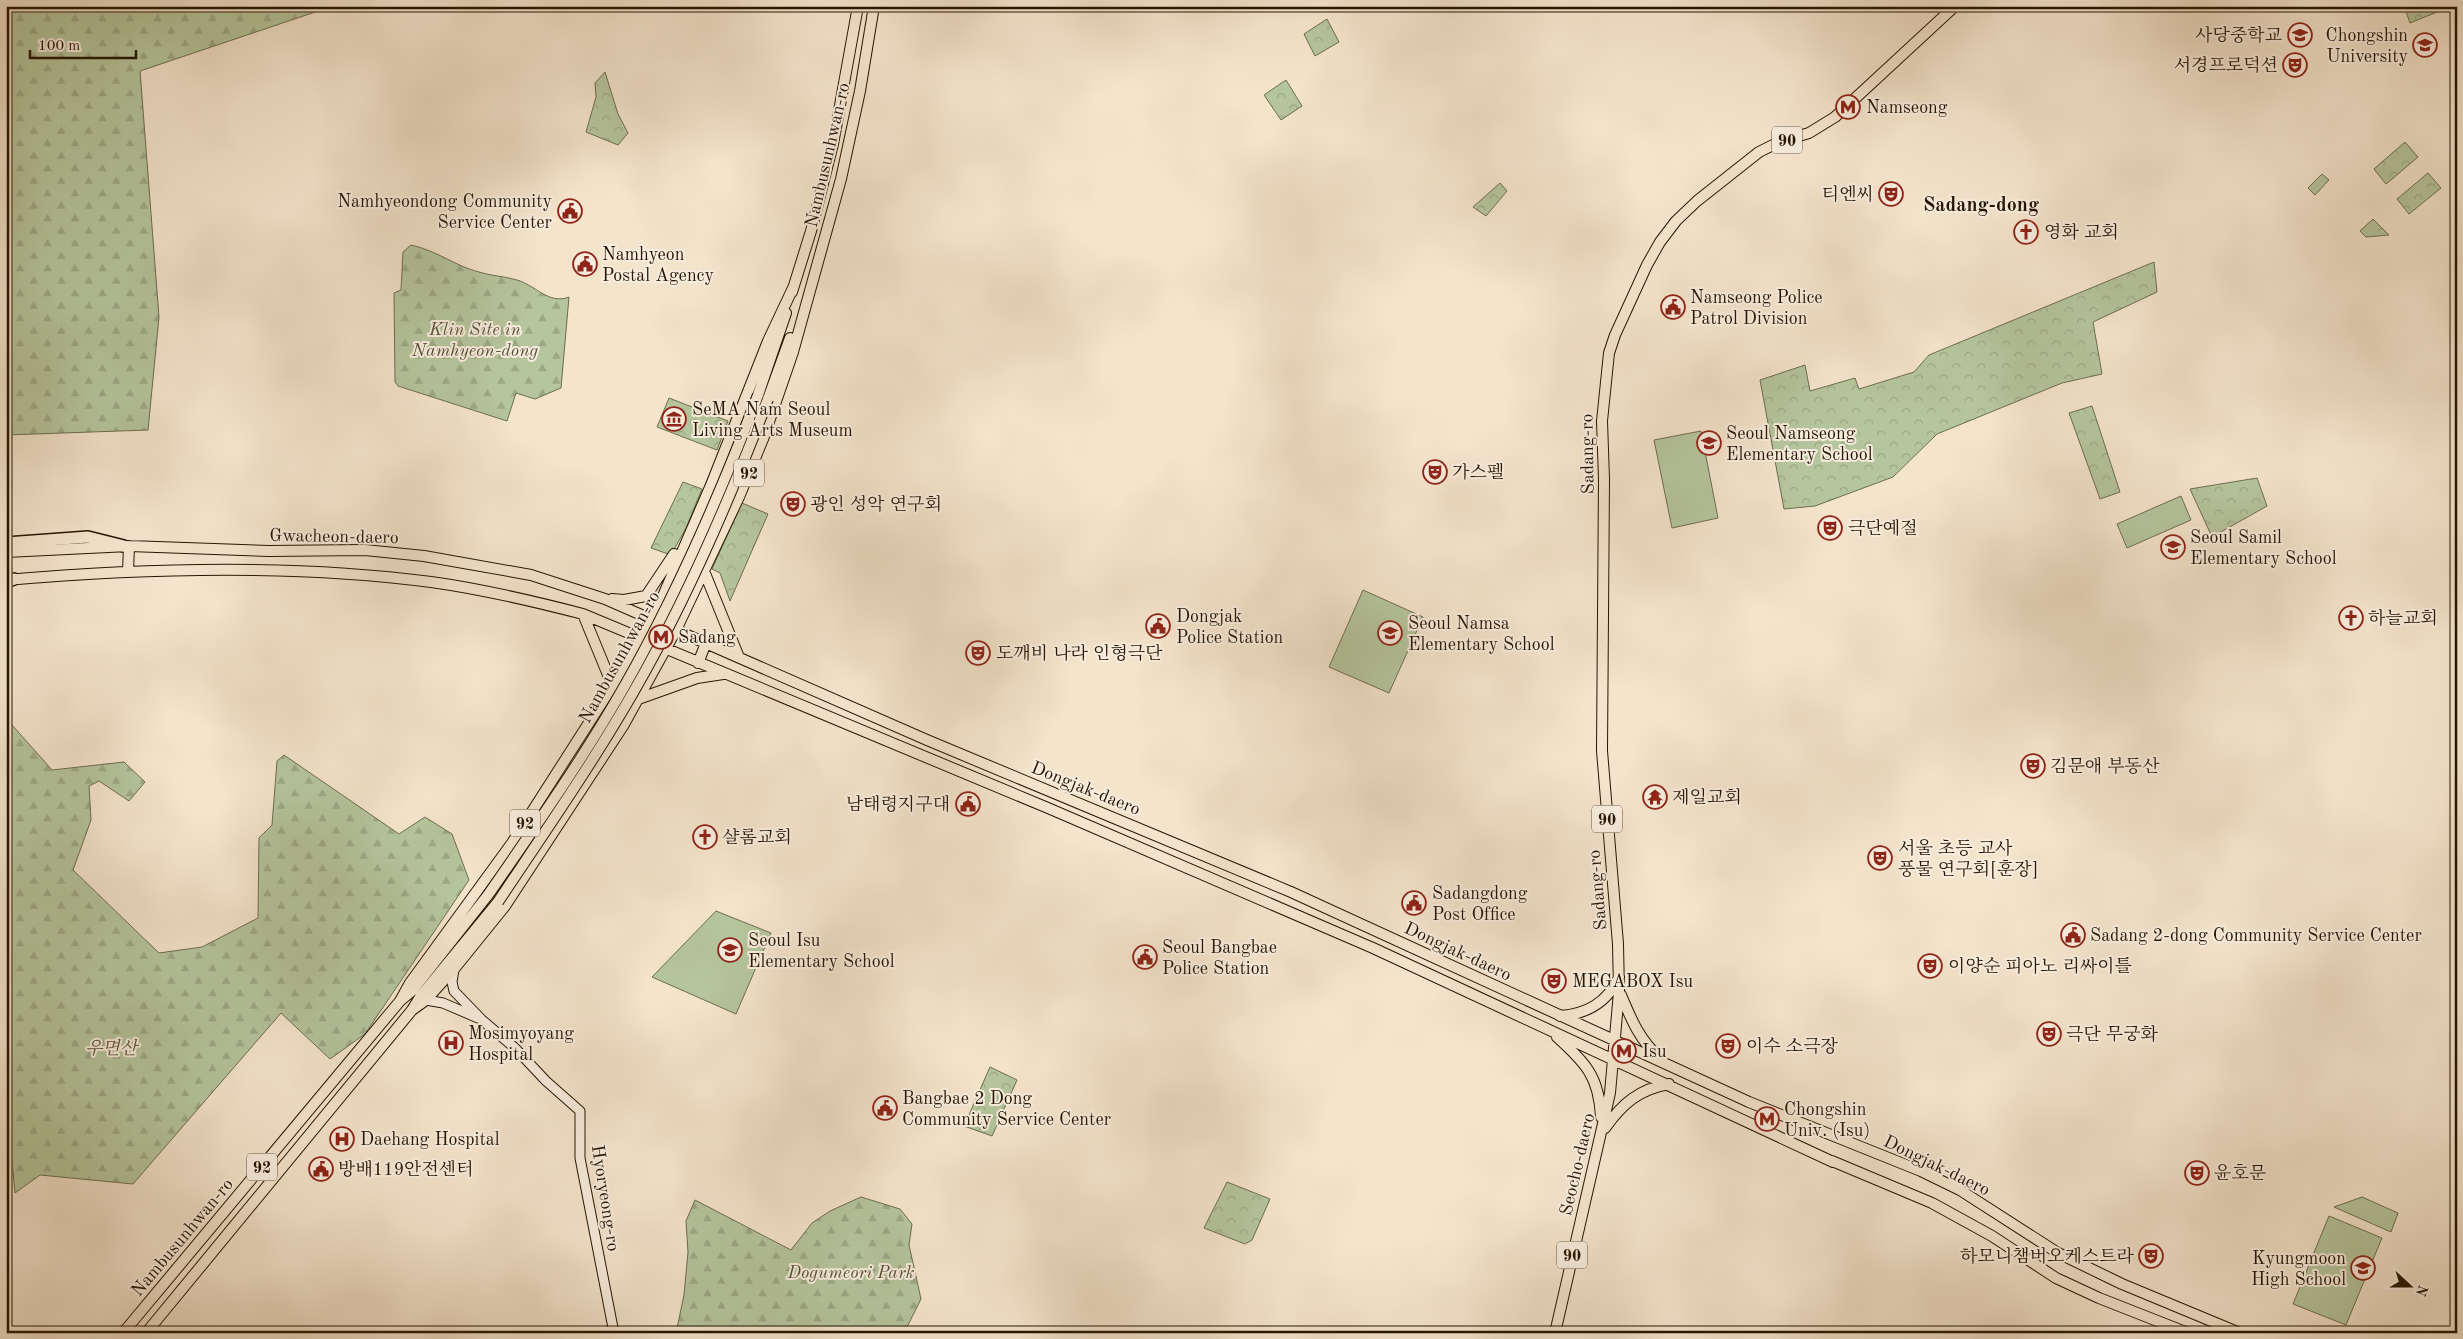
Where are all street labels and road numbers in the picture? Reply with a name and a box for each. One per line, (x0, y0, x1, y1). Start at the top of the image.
street label: Nambusunhwan-ro (803, 81, 853, 229)
road number: 90 (1772, 126, 1802, 154)
street label: Sadang-ro (1578, 413, 1598, 495)
road number: 92 (734, 459, 764, 486)
street label: Gwacheon-daero (269, 527, 399, 547)
street label: Nambusunhwan-ro (576, 588, 664, 726)
street label: Dongjak-daero (1028, 759, 1143, 819)
road number: 90 (1592, 806, 1622, 832)
road number: 92 (510, 810, 540, 836)
street label: Sadang-ro (1586, 849, 1610, 931)
street label: Dongjak-daero (1401, 919, 1514, 985)
street label: Seocho-daero (1557, 1111, 1599, 1217)
street label: Dongjak-daero (1881, 1132, 1993, 1199)
street label: Hyoryeong-ro (588, 1144, 622, 1253)
road number: 92 (247, 1154, 277, 1180)
street label: Nambusunhwan-ro (128, 1175, 237, 1300)
road number: 90 (1557, 1242, 1587, 1268)

